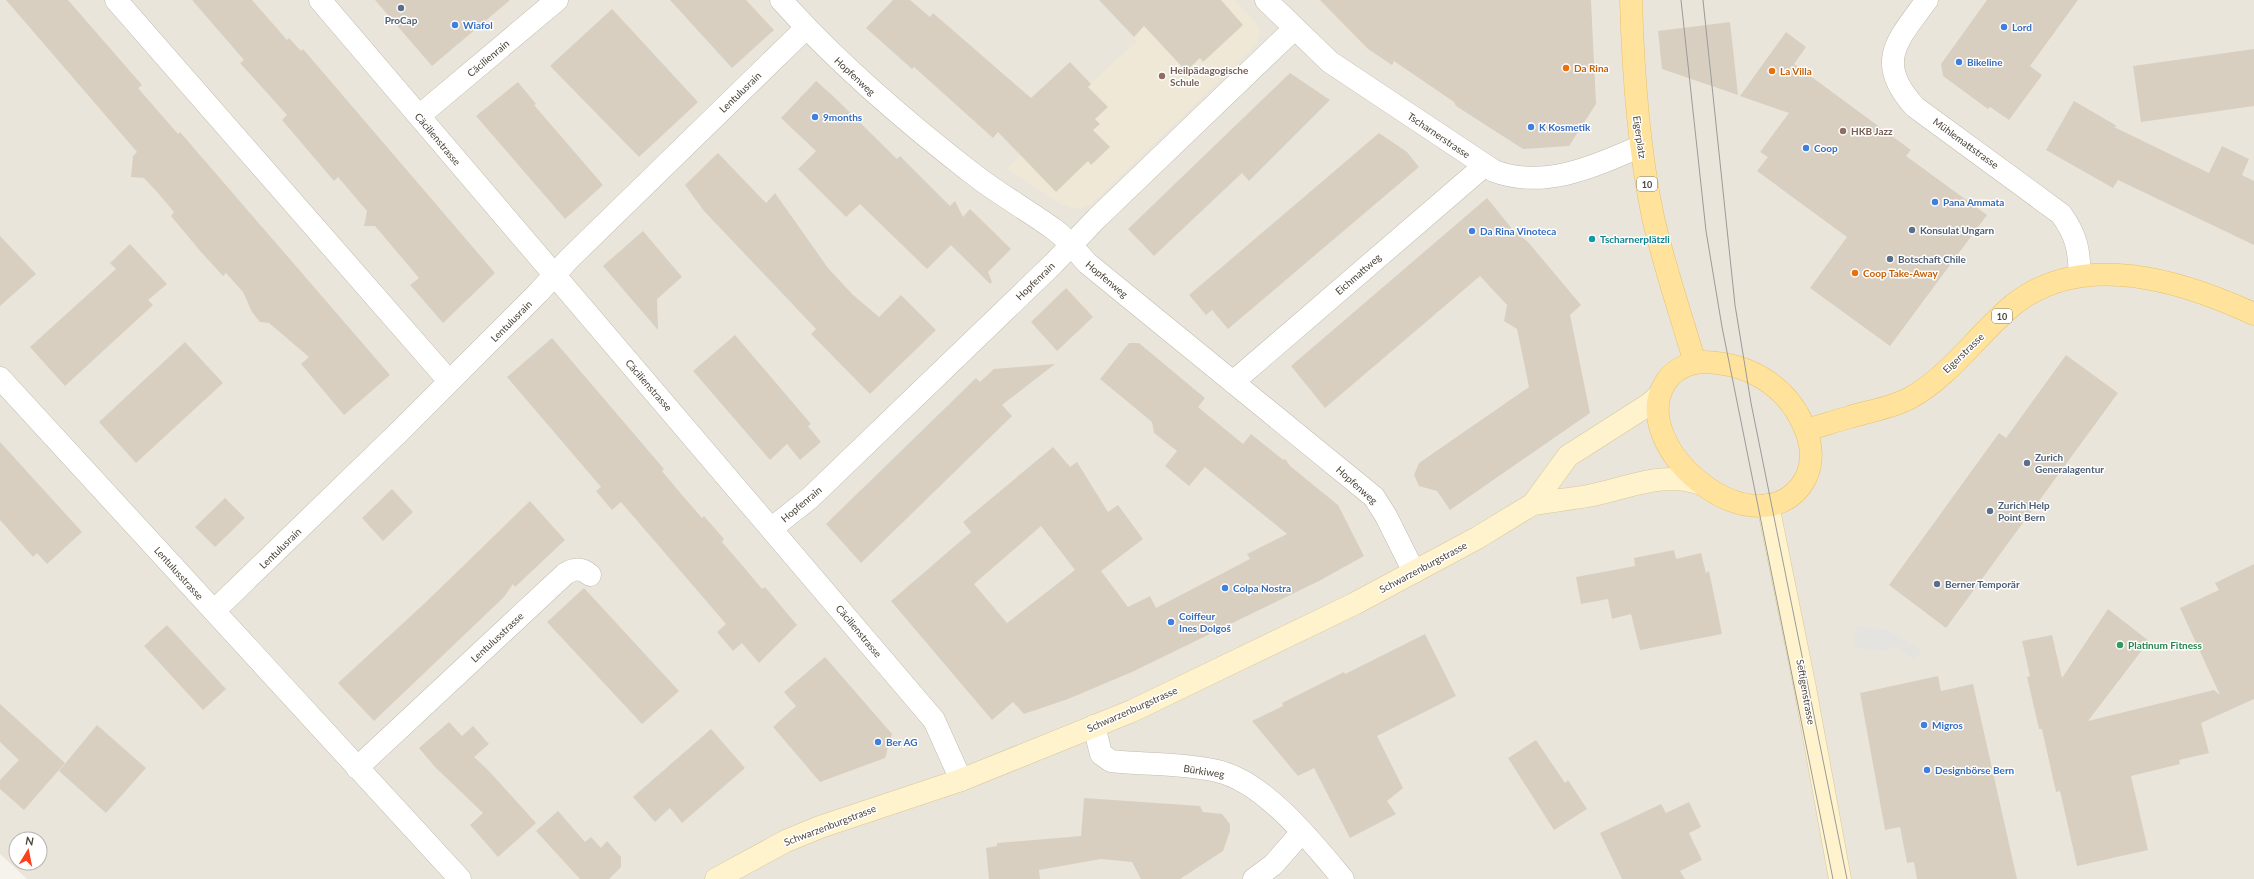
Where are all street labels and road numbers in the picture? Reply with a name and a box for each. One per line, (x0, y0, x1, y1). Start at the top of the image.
street label: Cäcilienrain (465, 37, 511, 79)
street label: Hopfenweg (832, 54, 878, 98)
street label: Lentulusrain (717, 69, 763, 115)
street label: Cäcilienstrasse (413, 110, 463, 168)
street label: Tscharnerstrasse (1405, 110, 1473, 160)
street label: Eigerplatz (1631, 115, 1649, 160)
street label: Mühlemattstrasse (1931, 115, 2001, 171)
road number: 10 (1637, 177, 1657, 191)
street label: Eichmattweg (1333, 251, 1383, 297)
street label: Hopfenweg (1084, 258, 1130, 300)
street label: Hopfenrain (1013, 260, 1057, 302)
street label: Lentulusrain (488, 298, 534, 344)
road number: 10 (1992, 309, 2012, 323)
street label: Eigerstrasse (1940, 330, 1986, 376)
street label: Cäcilienstrasse (623, 357, 675, 413)
street label: Hopfenweg (1334, 463, 1380, 507)
street label: Hopfenrain (778, 484, 824, 524)
street label: Lentulusrain (257, 525, 303, 571)
street label: Schwarzenburgstrasse (1377, 539, 1469, 595)
street label: Lentulusstrasse (152, 544, 206, 602)
street label: Cäcilienstrasse (834, 602, 884, 660)
street label: Lentulusstrasse (468, 610, 526, 664)
street label: Seftigenstrasse (1794, 658, 1818, 726)
street label: Schwarzenburgstrasse (1085, 684, 1179, 734)
street label: Bürkiweg (1183, 762, 1225, 780)
street label: Schwarzenburgstrasse (782, 802, 878, 848)

